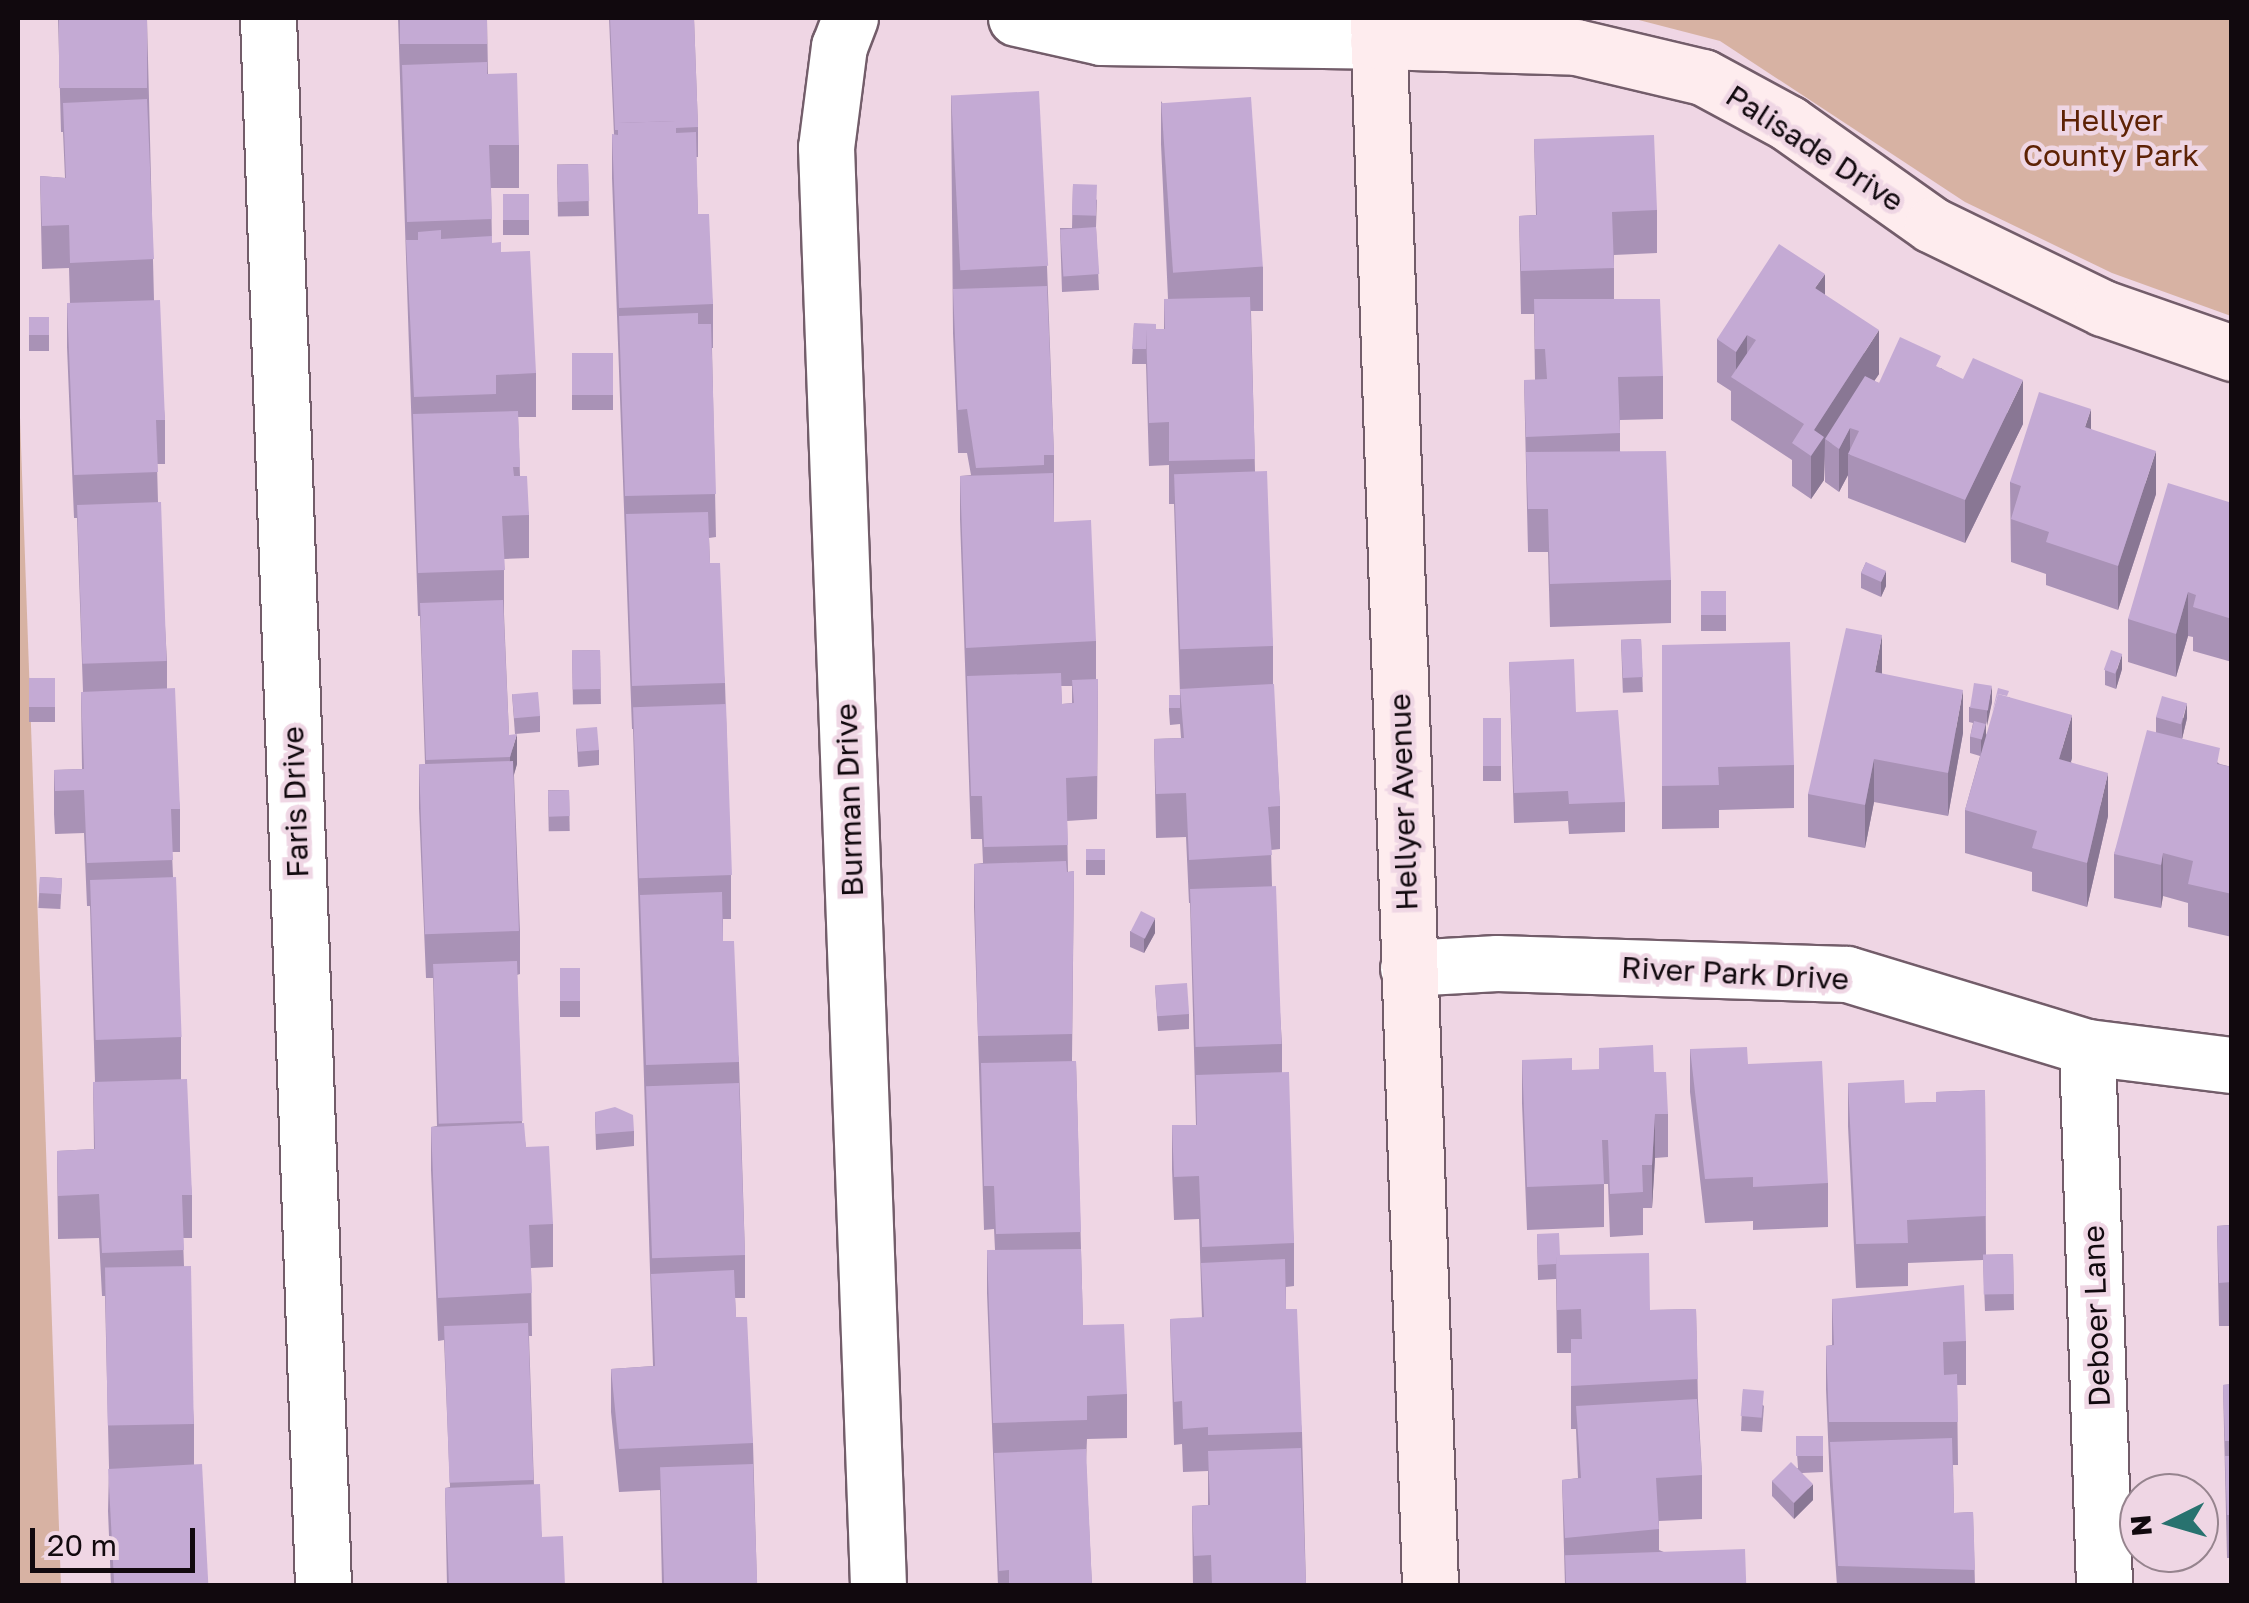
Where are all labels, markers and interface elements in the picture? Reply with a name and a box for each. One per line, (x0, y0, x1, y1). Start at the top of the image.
street label: Palisade Drive (1719, 77, 1911, 219)
park label: Hellyer County Park (2023, 102, 2199, 172)
street label: Hellyer Avenue (1381, 693, 1425, 911)
street label: Burman Drive (828, 703, 870, 897)
street label: Faris Drive (274, 726, 316, 878)
street label: River Park Drive (1620, 949, 1850, 997)
street label: Deboer Lane (2075, 1225, 2117, 1407)
north arrow (2119, 1473, 2219, 1573)
scale bar (35, 1508, 200, 1570)
text: N (2123, 1513, 2158, 1538)
text: 20 m (47, 1527, 117, 1563)

